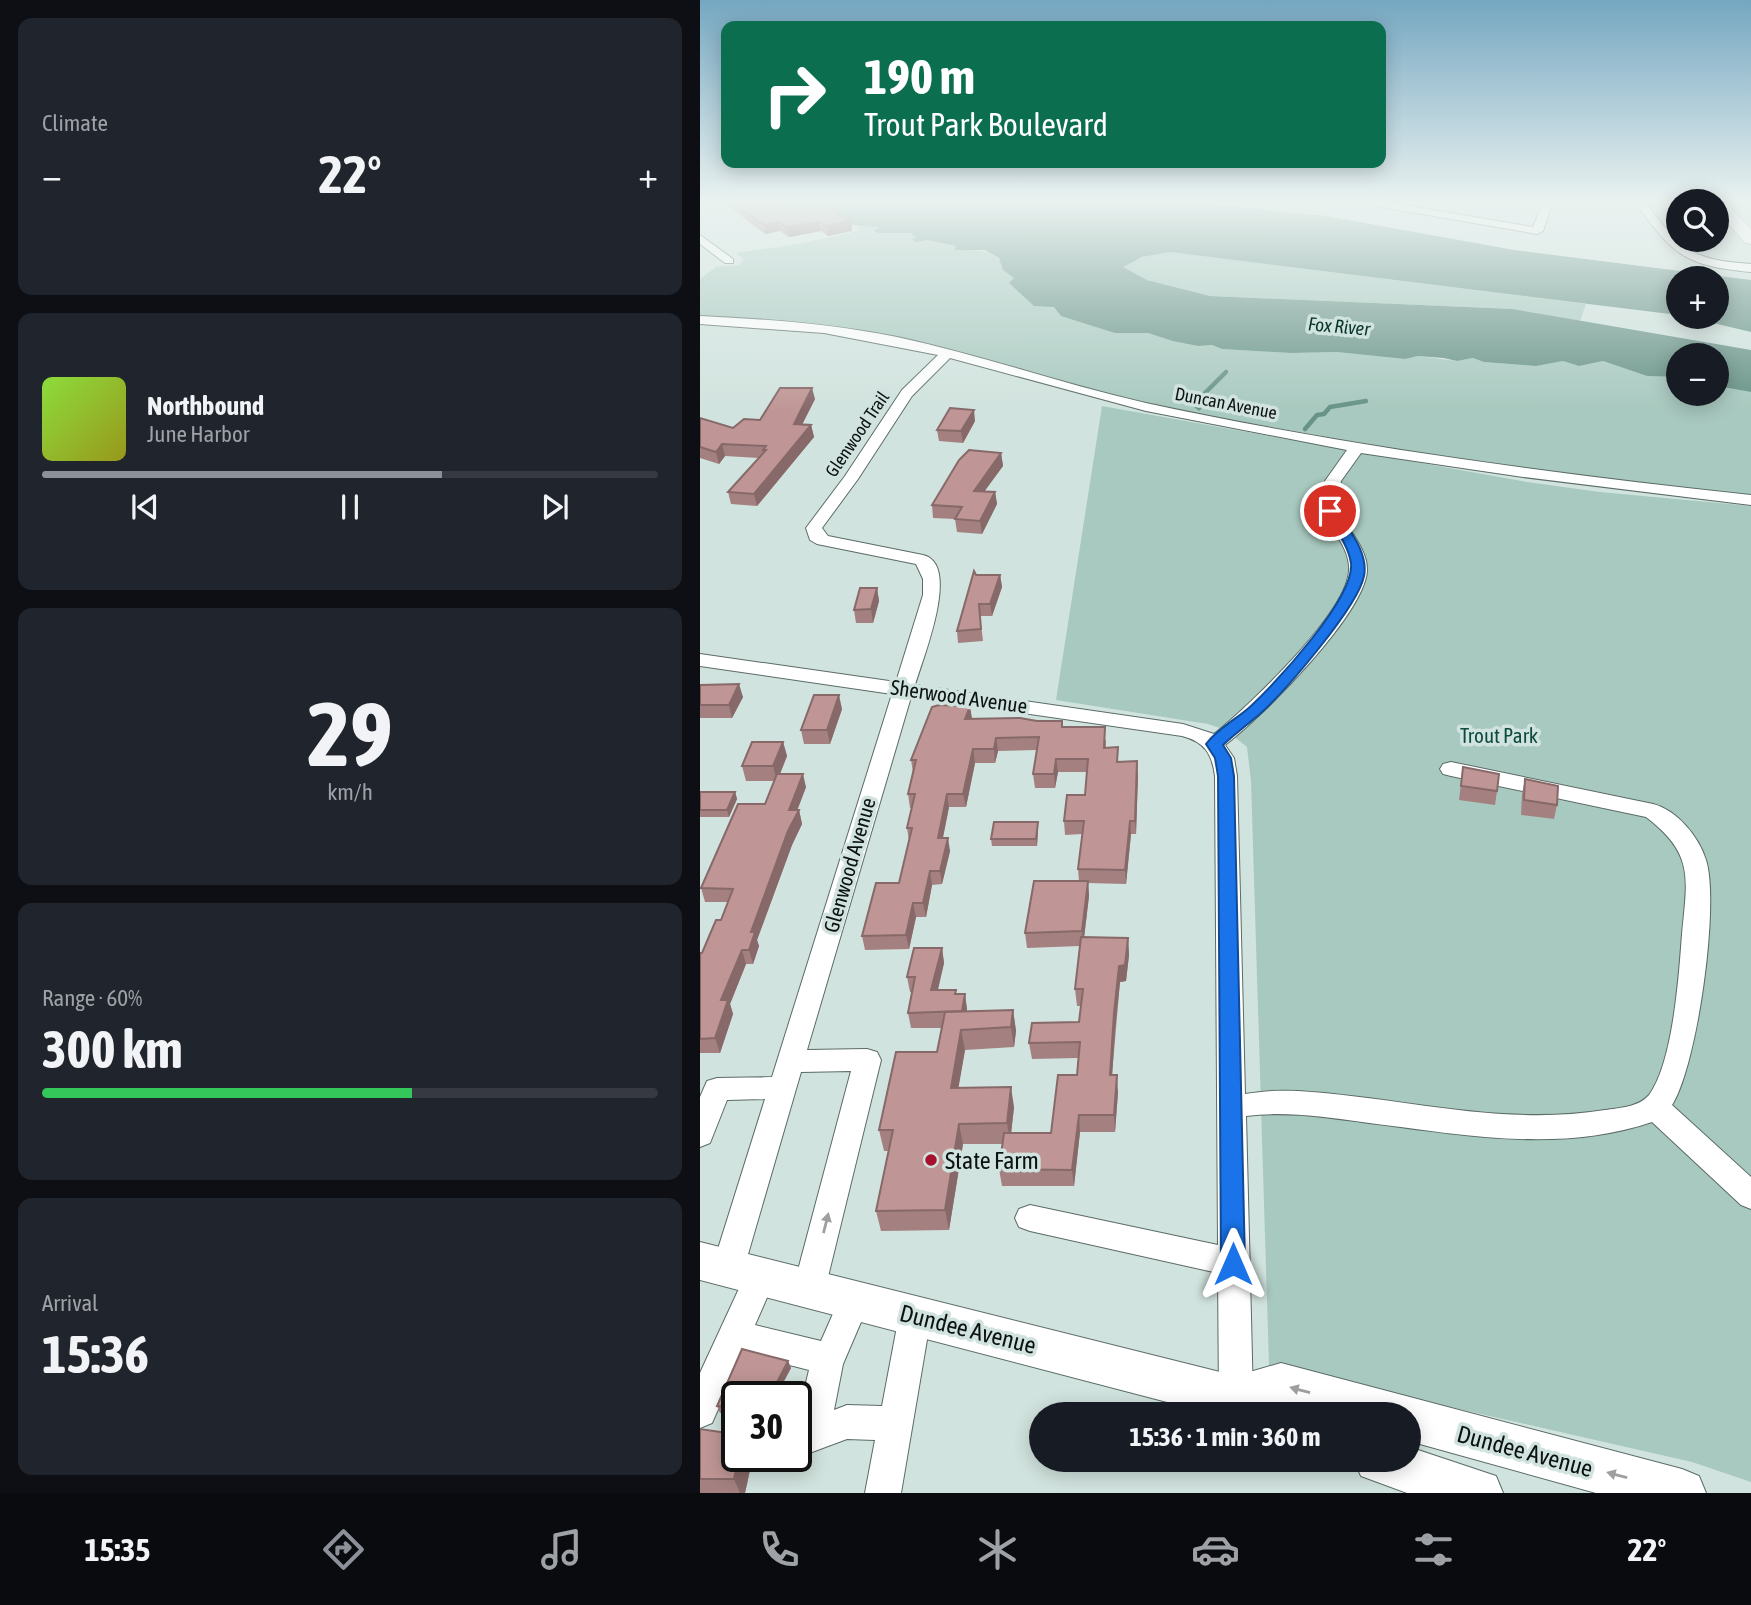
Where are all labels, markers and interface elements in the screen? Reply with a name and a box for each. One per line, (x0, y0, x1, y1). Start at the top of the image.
text: 190 m (864, 48, 975, 104)
icon: right (749, 49, 840, 140)
text: Trout Park Boulevard (864, 106, 1108, 143)
text: Climate (42, 110, 108, 136)
text: 22° (318, 144, 382, 204)
text: − (42, 153, 62, 196)
text: + (638, 153, 658, 196)
map controls (1666, 189, 1729, 406)
button: search (1666, 189, 1729, 252)
button: + (1666, 266, 1729, 329)
water label: Fox River (1307, 312, 1372, 340)
button: − (1666, 343, 1729, 406)
street label: Duncan Avenue (1173, 383, 1279, 423)
street label: Glenwood Trail (821, 387, 893, 481)
text: Northbound (147, 391, 264, 421)
text: June Harbor (147, 421, 250, 447)
pin (1300, 481, 1360, 541)
icon: previous (126, 488, 164, 526)
icon: pause (331, 488, 369, 526)
icon: next (536, 488, 574, 526)
icon: arrive (1311, 492, 1349, 530)
street label: Sherwood Avenue (889, 675, 1029, 717)
text: 29 (307, 681, 393, 785)
park label: Trout Park (1460, 723, 1538, 747)
text: km/h (327, 779, 373, 805)
street label: Glenwood Avenue (818, 795, 880, 935)
text: Range · 60% (42, 985, 142, 1011)
text: 300 km (42, 1019, 183, 1079)
place label: State Farm (945, 1147, 1039, 1174)
marker: State Farm (923, 1152, 939, 1168)
one-way arrow (821, 1212, 832, 1234)
position arrow (1196, 1227, 1270, 1301)
text: Arrival (42, 1290, 98, 1316)
street label: Dundee Avenue (897, 1299, 1039, 1359)
text: 15:36 (42, 1324, 149, 1384)
speed limit sign: 30 (721, 1381, 812, 1472)
one-way arrow (1288, 1384, 1310, 1395)
street label: Dundee Avenue (1454, 1420, 1596, 1482)
text: 15:36 · 1 min · 360 m (1130, 1422, 1320, 1452)
one-way arrow (1605, 1469, 1627, 1480)
icon: directions (319, 1525, 368, 1574)
icon: music (537, 1525, 586, 1574)
icon: phone (755, 1525, 804, 1574)
icon: climate (973, 1525, 1022, 1574)
icon: car (1191, 1525, 1240, 1574)
icon: filters (1409, 1525, 1458, 1574)
text: 15:35 (85, 1531, 150, 1568)
text: 22° (1627, 1531, 1666, 1568)

